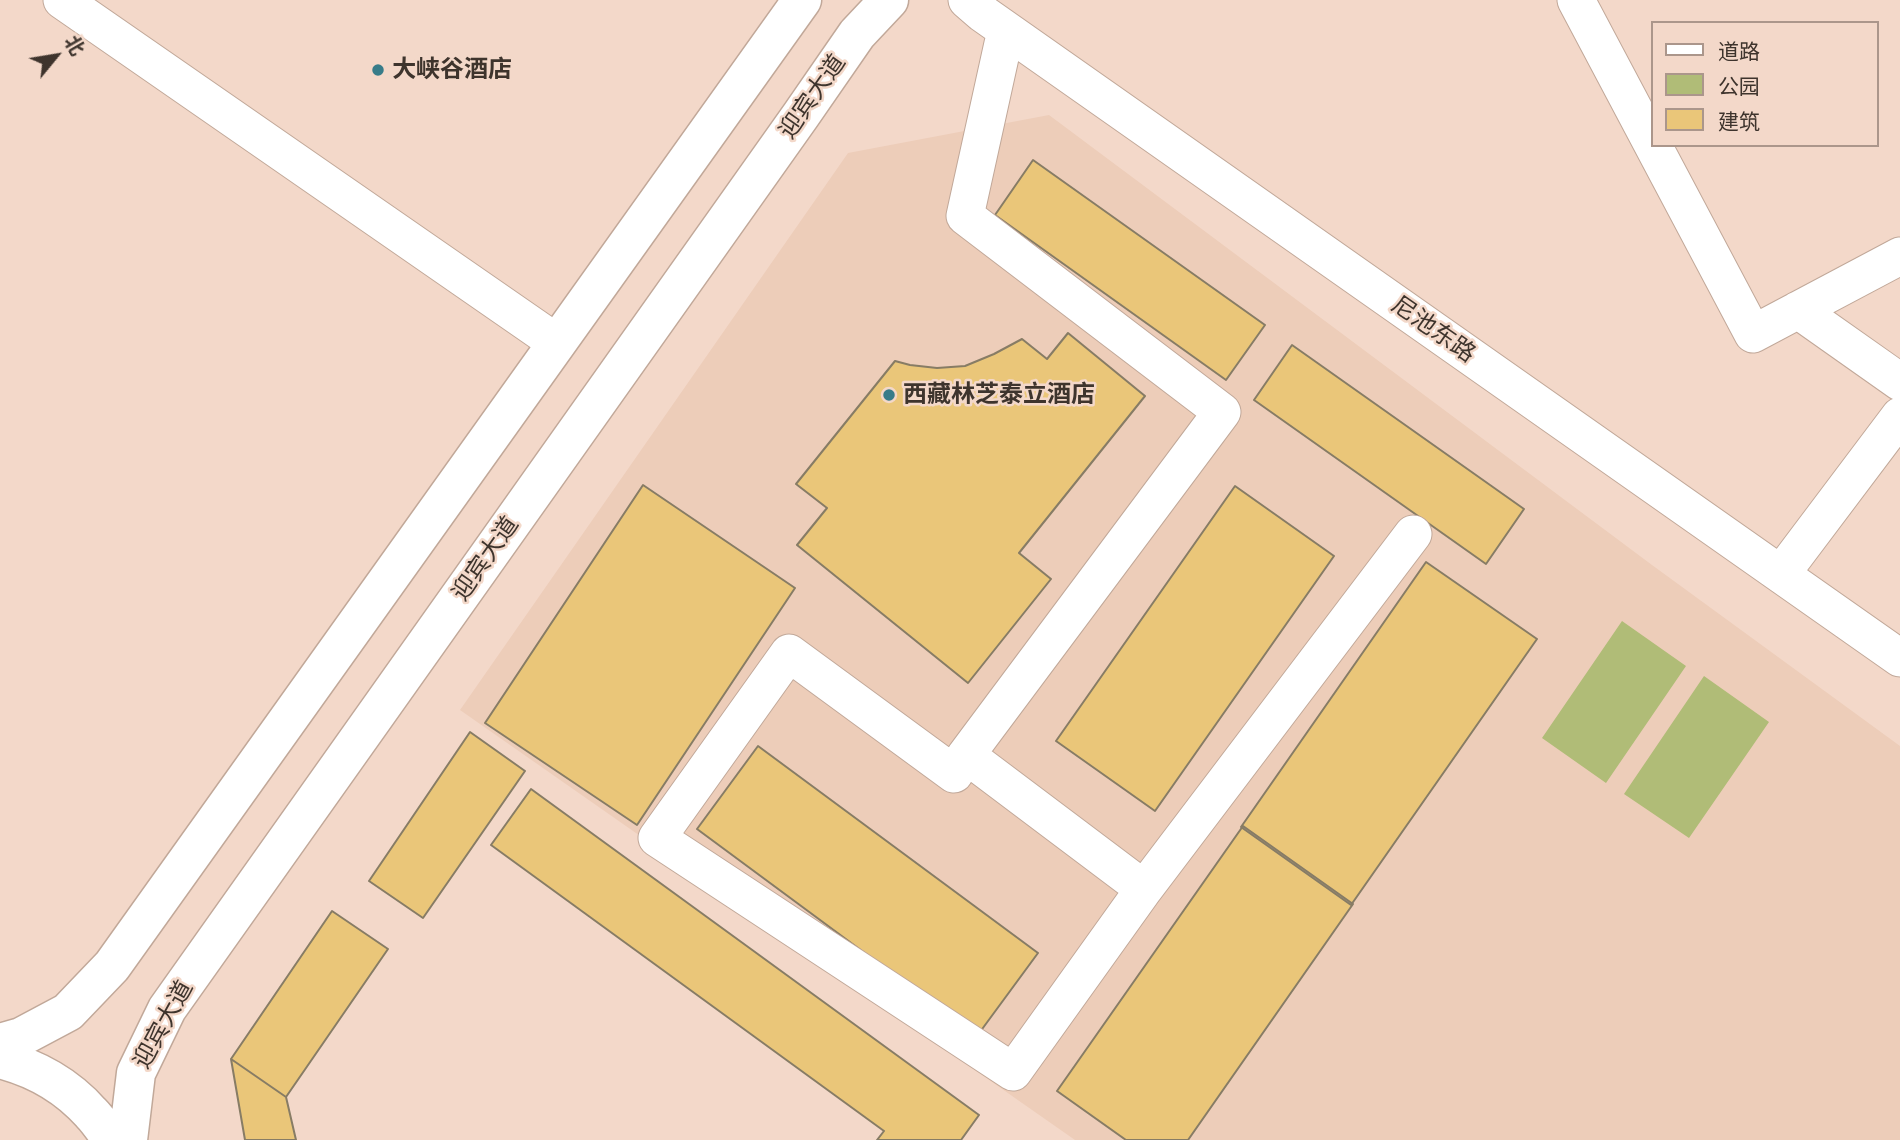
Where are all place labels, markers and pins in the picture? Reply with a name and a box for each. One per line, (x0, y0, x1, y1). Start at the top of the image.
place label: 大峡谷酒店 (392, 56, 512, 84)
marker: 大峡谷酒店 (370, 62, 386, 78)
place label: 西藏林芝泰立酒店 (903, 381, 1095, 409)
marker: 西藏林芝泰立酒店 (881, 387, 897, 403)

